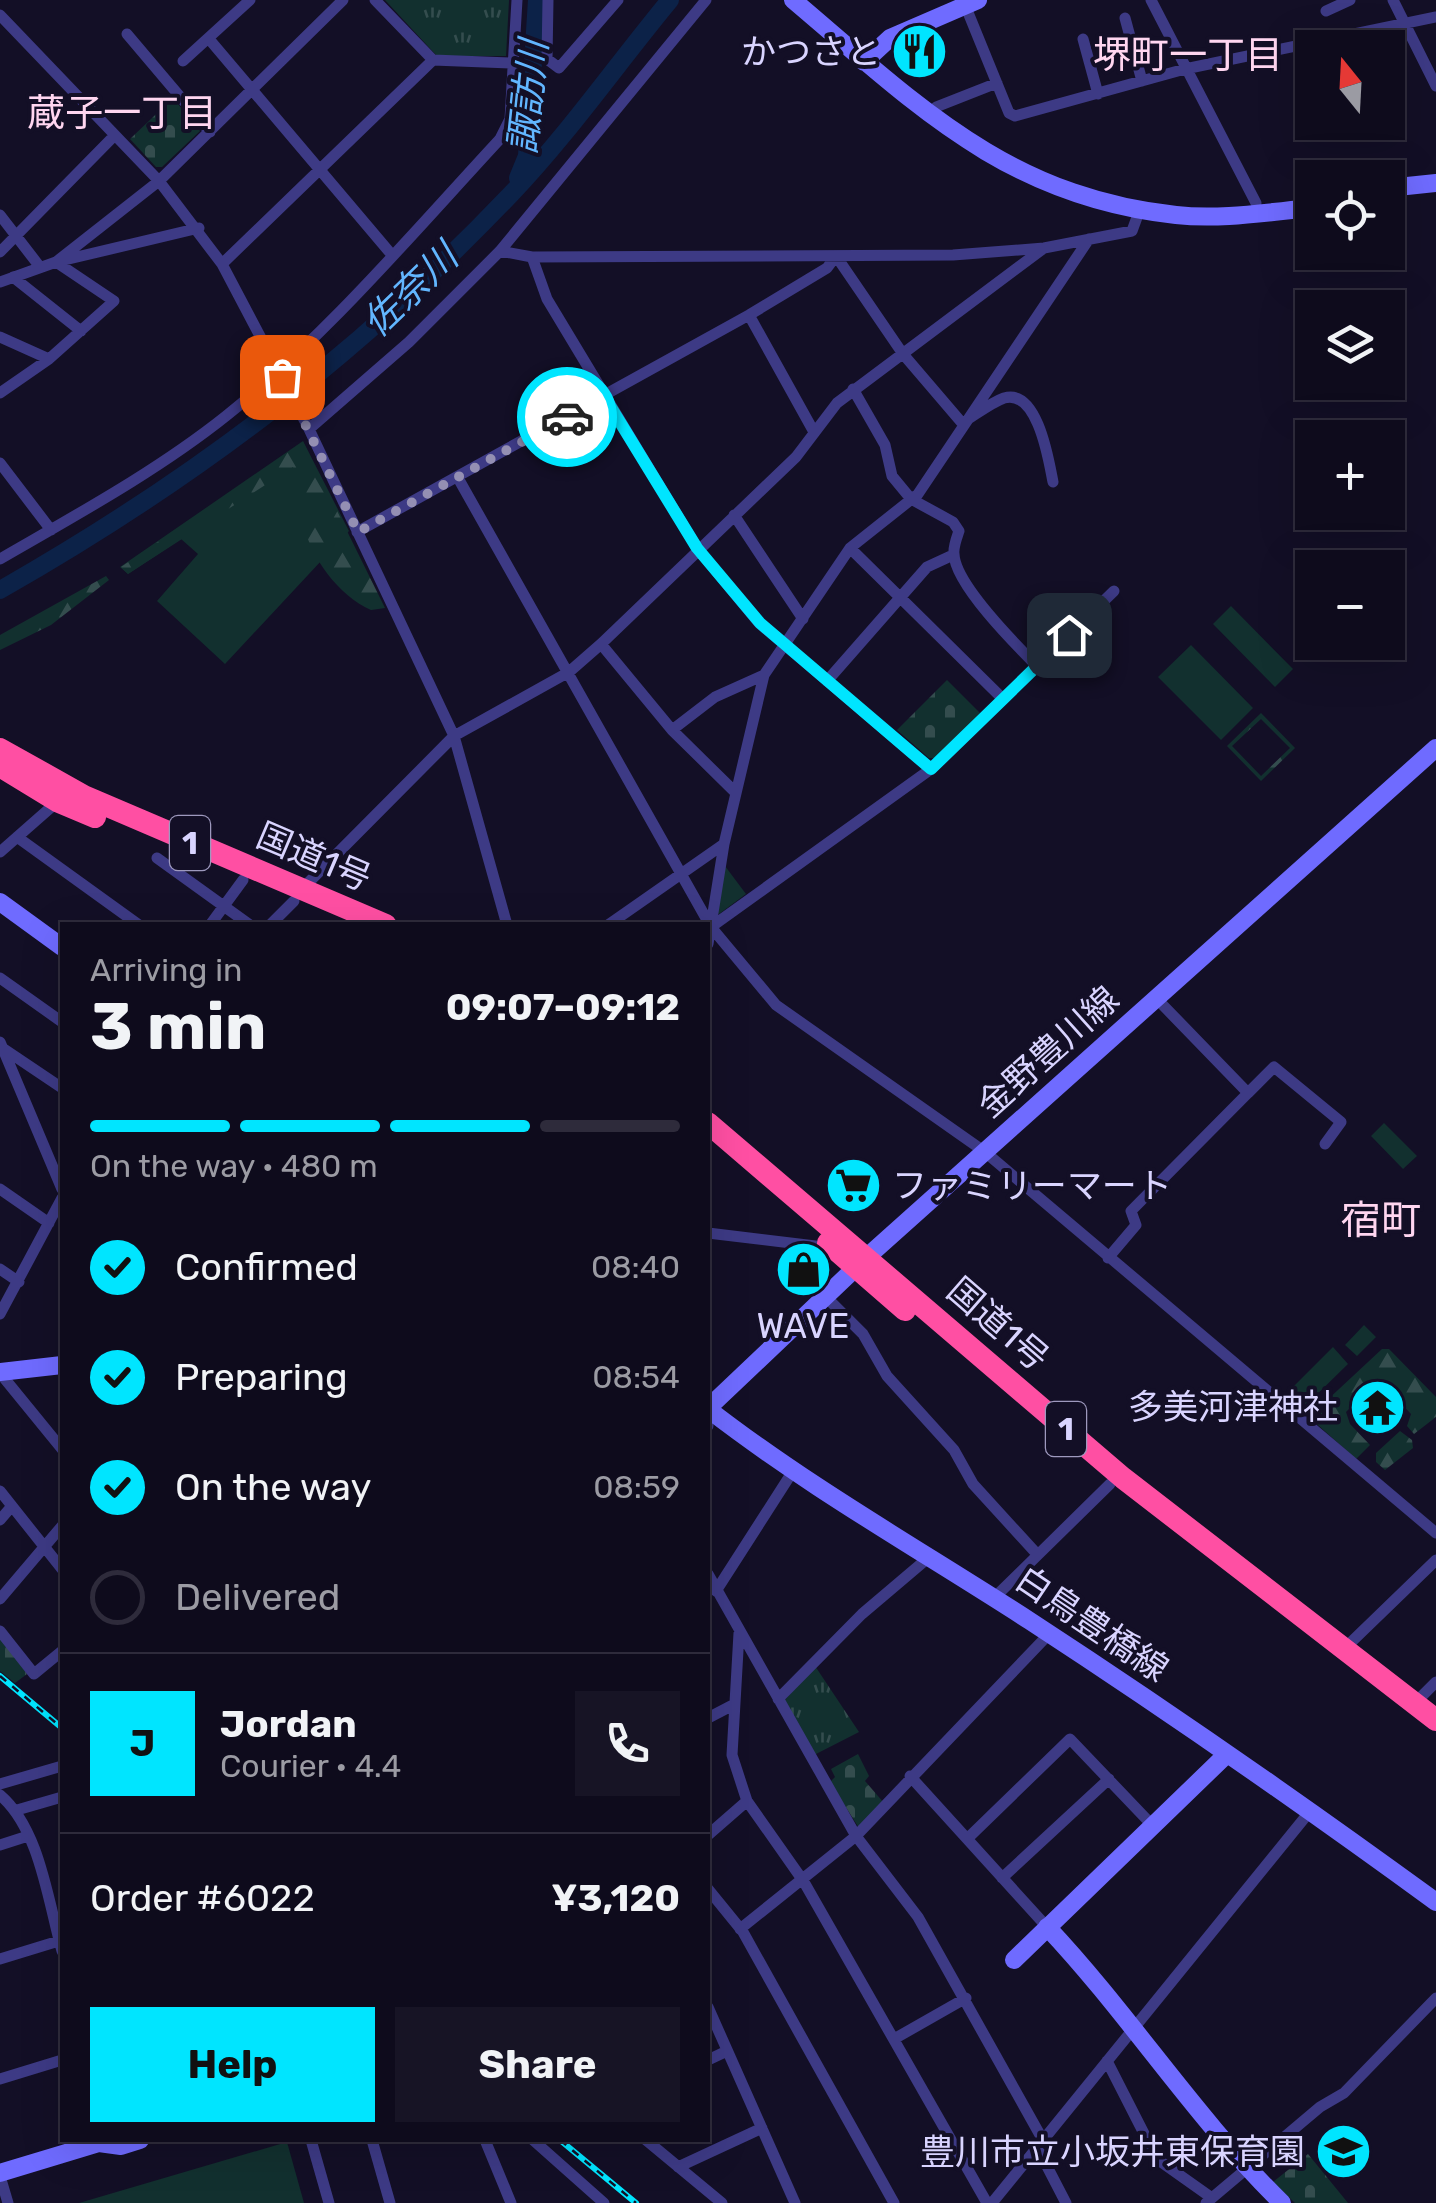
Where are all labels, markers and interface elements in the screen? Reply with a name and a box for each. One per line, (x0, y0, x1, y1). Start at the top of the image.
restaurant icon: かつさと (890, 22, 950, 82)
north arrow (1295, 30, 1405, 140)
map controls (1295, 30, 1405, 660)
place label: かつさと (741, 31, 881, 73)
district label: 堺町一丁目 (1093, 32, 1283, 78)
water label: 諏訪川 (499, 34, 557, 156)
district label: 蔵子一丁目 (27, 90, 217, 136)
button: locate (1295, 160, 1405, 270)
water label: 佐奈川 (353, 231, 470, 346)
button: layers (1295, 290, 1405, 400)
pin (240, 335, 325, 420)
icon: bag (255, 350, 310, 405)
courier (517, 367, 617, 467)
icon: car (540, 390, 595, 445)
button: + (1295, 420, 1405, 530)
button: − (1295, 550, 1405, 660)
pin (1027, 593, 1112, 678)
icon: home (1042, 608, 1097, 663)
street label: 国道1号 (251, 814, 377, 900)
road number: 1 (170, 816, 210, 870)
text: Arriving in (90, 951, 242, 989)
street label: 金野豊川線 (969, 978, 1127, 1126)
text: 09:07–09:12 (446, 984, 680, 1030)
text: 3 min (90, 988, 267, 1065)
text: On the way · 480 m (90, 1147, 378, 1185)
supermarket icon: ファミリーマート (823, 1156, 883, 1216)
place label: ファミリーマート (892, 1165, 1172, 1207)
district label: 宿町 (1341, 1197, 1421, 1244)
icon: check (90, 1240, 145, 1295)
shop icon: WAVE (773, 1240, 833, 1300)
text: Confirmed (175, 1244, 358, 1290)
text: 08:40 (591, 1248, 680, 1286)
street label: 国道1号 (939, 1269, 1057, 1379)
place label: WAVE (757, 1305, 849, 1347)
icon: check (90, 1350, 145, 1405)
text: Preparing (175, 1354, 348, 1400)
text: 08:54 (592, 1358, 680, 1396)
temple icon: 多美河津神社 (1347, 1377, 1407, 1437)
place label: 多美河津神社 (1128, 1386, 1338, 1428)
road number: 1 (1046, 1402, 1086, 1456)
icon: check (90, 1460, 145, 1515)
text: On the way (175, 1464, 371, 1510)
text: 08:59 (593, 1468, 680, 1506)
street label: 白鳥豊橋線 (1008, 1558, 1176, 1690)
text: Delivered (175, 1574, 340, 1620)
button: phone (575, 1691, 680, 1796)
text: Jordan (220, 1701, 357, 1747)
text: J (130, 1720, 155, 1766)
text: Courier · 4.4 (220, 1747, 401, 1785)
text: Order #6022 (90, 1875, 315, 1921)
text: ¥3,120 (551, 1875, 680, 1921)
button: Help (90, 2007, 375, 2122)
button: Share (395, 2007, 680, 2122)
school or university icon: 豊川市立小坂井東保育園 (1314, 2122, 1374, 2182)
place label: 豊川市立小坂井東保育園 (920, 2131, 1305, 2173)

